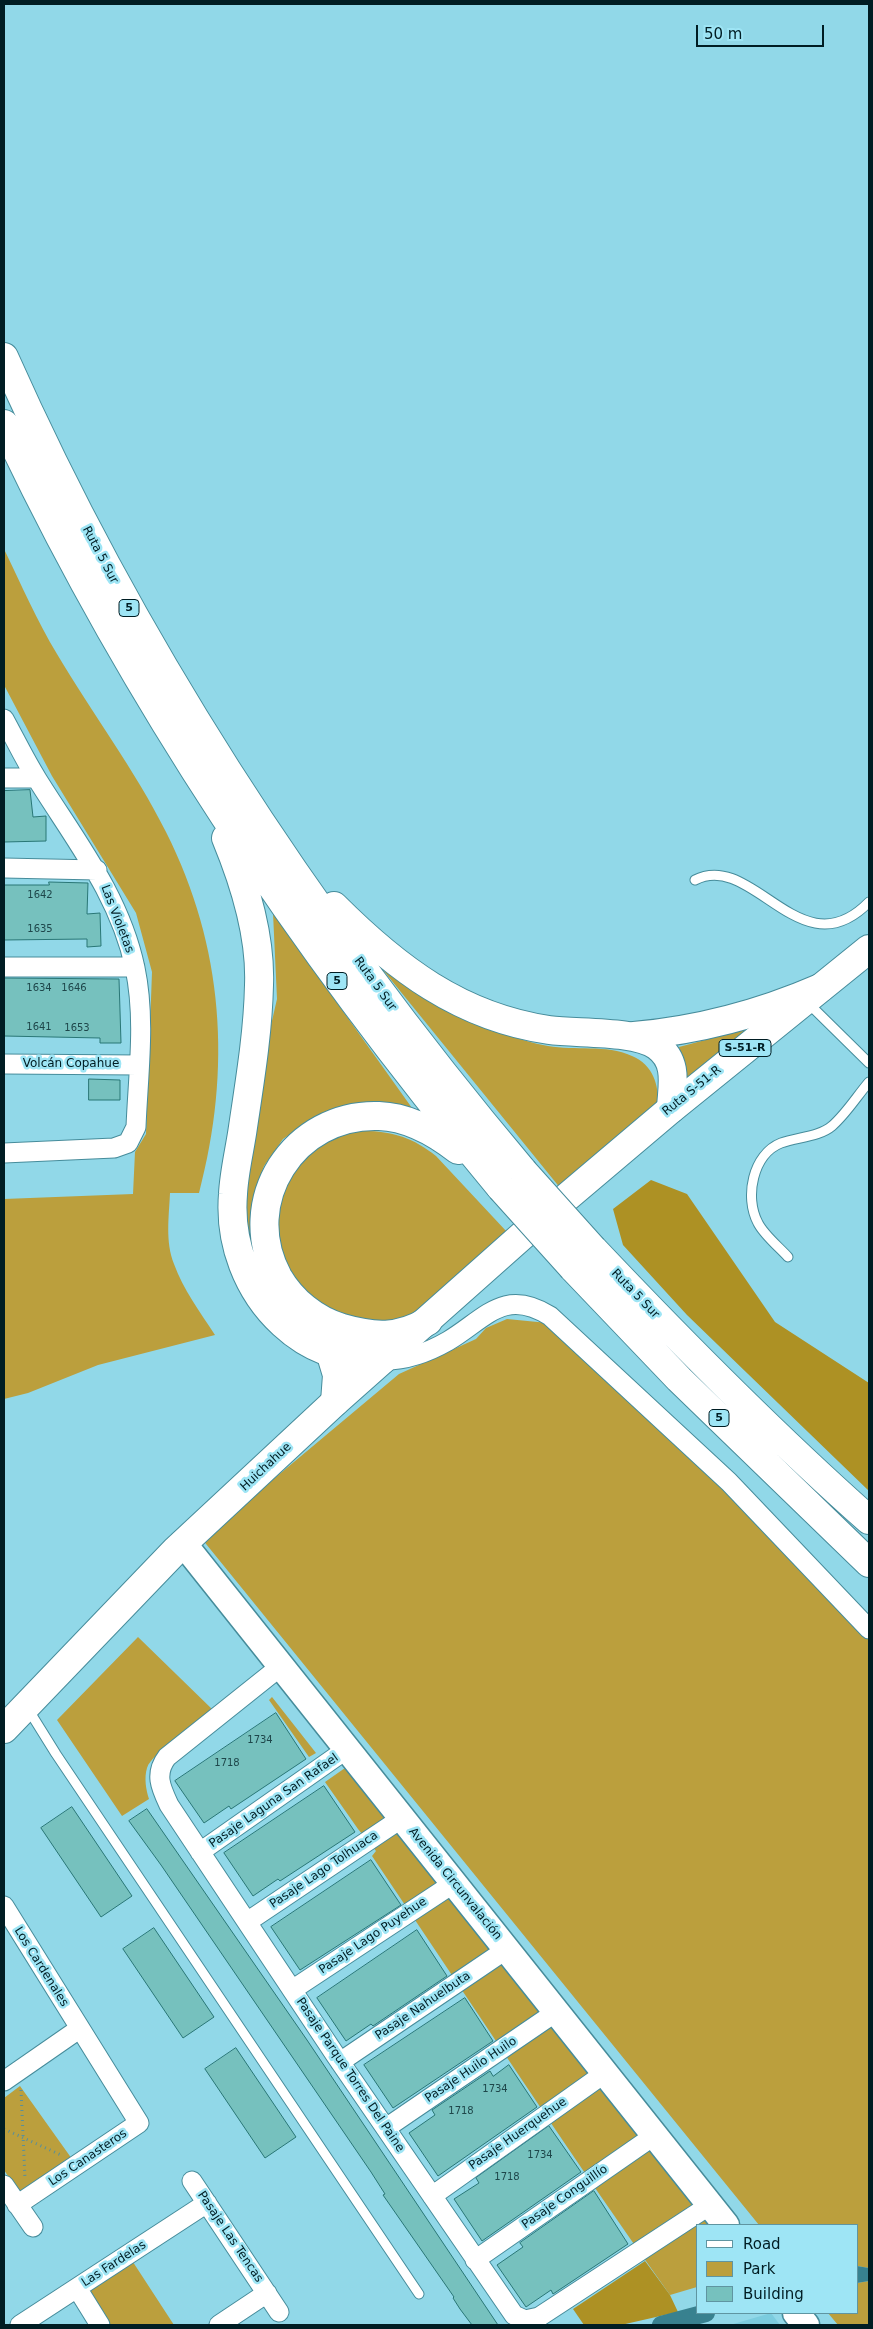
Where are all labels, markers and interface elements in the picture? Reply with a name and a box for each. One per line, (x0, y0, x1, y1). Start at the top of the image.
scale bar (698, 15, 826, 47)
text: 50 m (704, 25, 742, 43)
street label: Ruta 5 Sur (79, 524, 121, 586)
road number: 5 (119, 600, 139, 616)
street label: Las Violetas (97, 883, 137, 955)
house number: 1642 (27, 889, 53, 901)
house number: 1635 (27, 923, 53, 935)
street label: Ruta 5 Sur (351, 954, 399, 1014)
road number: 5 (327, 972, 347, 989)
house number: 1634 (26, 982, 52, 994)
house number: 1646 (61, 982, 87, 994)
house number: 1641 (26, 1021, 52, 1033)
house number: 1653 (64, 1022, 90, 1034)
road number: S-51-R (719, 1040, 771, 1056)
street label: Volcán Copahue (23, 1057, 119, 1071)
street label: Ruta S-51-R (660, 1063, 724, 1119)
street label: Ruta 5 Sur (608, 1266, 662, 1322)
road number: 5 (709, 1410, 729, 1426)
street label: Huichahue (238, 1440, 294, 1494)
house number: 1734 (247, 1734, 273, 1746)
street label: Pasaje Laguna San Rafael (207, 1751, 341, 1851)
house number: 1718 (214, 1757, 240, 1769)
street label: Avenida Circunvalación (405, 1825, 505, 1943)
street label: Pasaje Lago Tolhuaca (267, 1828, 381, 1912)
street label: Pasaje Lago Puyehue (316, 1895, 430, 1977)
street label: Los Cardenales (11, 1924, 71, 2010)
street label: Pasaje Nahuelbuta (373, 1969, 473, 2043)
street label: Pasaje Parque Torres Del Paine (293, 1995, 407, 2155)
street label: Pasaje Huilo Huilo (423, 2034, 519, 2106)
house number: 1734 (482, 2083, 508, 2095)
street label: Pasaje Huerquehue (466, 2095, 570, 2173)
house number: 1718 (448, 2105, 474, 2117)
street label: Los Canasteros (46, 2127, 130, 2189)
house number: 1734 (527, 2149, 553, 2161)
street label: Pasaje Conguillío (519, 2162, 611, 2232)
house number: 1718 (494, 2171, 520, 2183)
street label: Pasaje Las Tencas (194, 2189, 266, 2285)
legend (696, 2224, 858, 2314)
text: Road (743, 2235, 781, 2253)
street label: Las Fardelas (79, 2238, 149, 2290)
text: Park (743, 2260, 775, 2278)
text: Building (743, 2285, 804, 2303)

